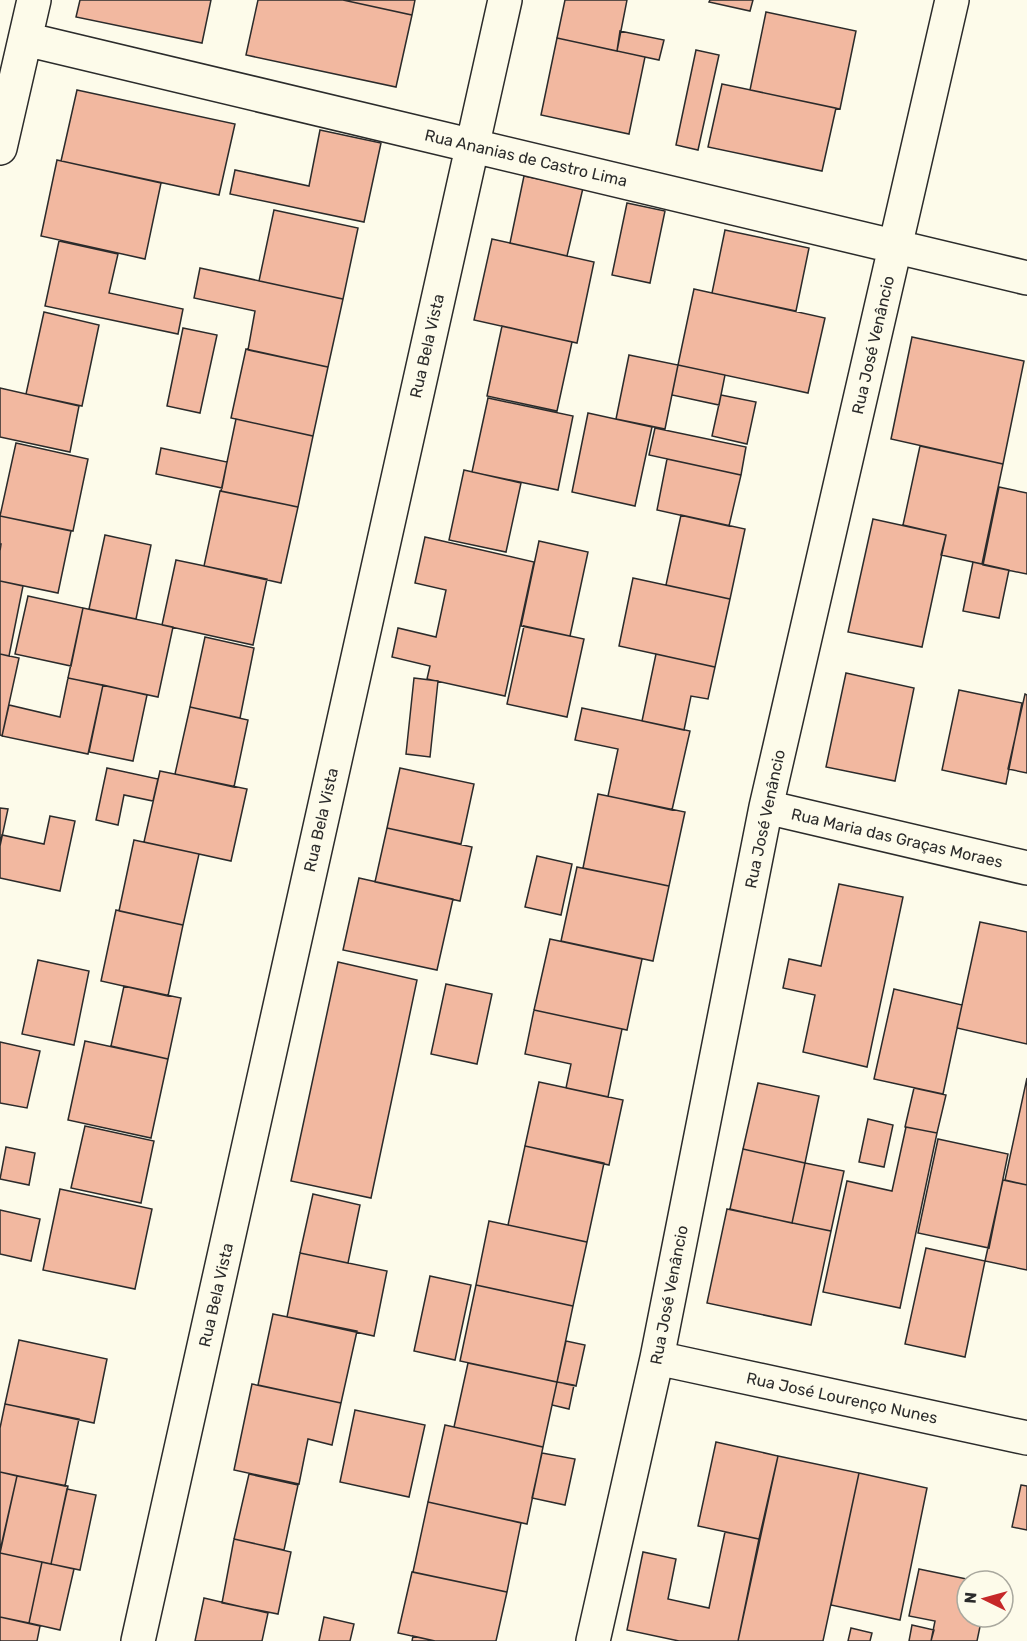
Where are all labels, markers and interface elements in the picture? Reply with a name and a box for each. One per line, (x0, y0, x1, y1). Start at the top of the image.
street label: Rua Ananias de Castro Lima (423, 125, 629, 191)
street label: Rua José Venâncio (848, 274, 898, 416)
street label: Rua Bela Vista (406, 292, 448, 400)
street label: Rua José Venâncio (741, 748, 789, 890)
street label: Rua Bela Vista (300, 766, 342, 874)
street label: Rua Maria das Graças Moraes (789, 804, 1005, 872)
street label: Rua José Venâncio (646, 1224, 692, 1366)
street label: Rua Bela Vista (195, 1241, 237, 1349)
street label: Rua José Lourenço Nunes (745, 1368, 939, 1428)
north arrow (955, 1569, 1015, 1629)
text: N (961, 1591, 981, 1604)

